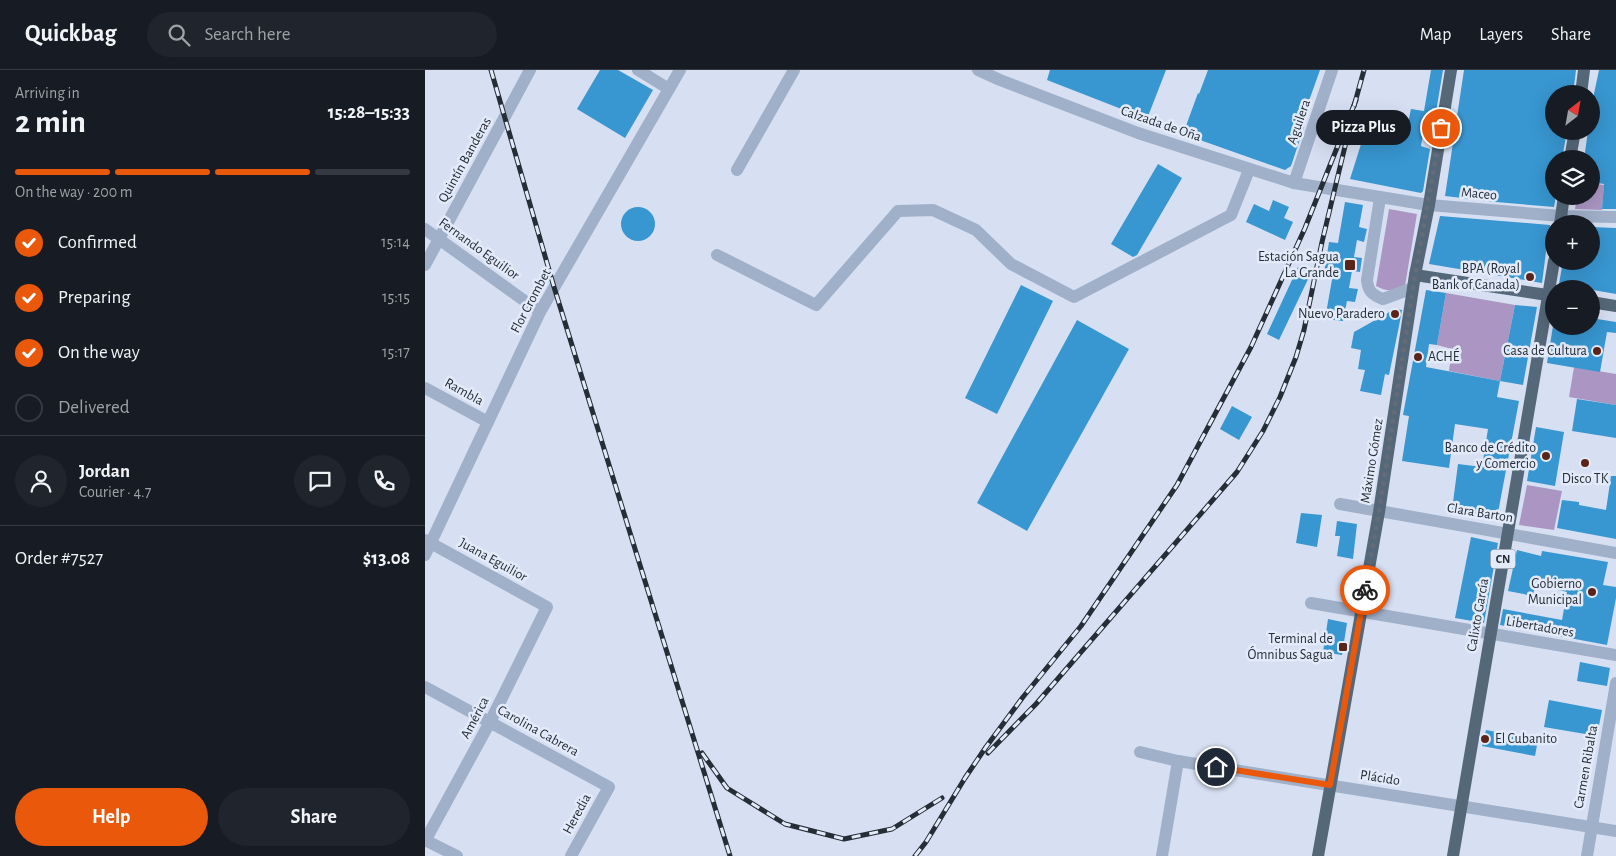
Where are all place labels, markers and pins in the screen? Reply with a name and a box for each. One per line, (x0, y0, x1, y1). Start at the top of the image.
pin (1420, 107, 1462, 149)
callout: Pizza Plus (1316, 110, 1411, 146)
place label: Estación Sagua La Grande (1258, 250, 1340, 280)
marker: Estación Sagua La Grande (1343, 258, 1357, 272)
place label: BPA (Royal Bank of Canada) (1432, 262, 1520, 292)
marker: BPA (Royal Bank of Canada) (1524, 271, 1536, 283)
place label: Nuevo Paradero (1298, 307, 1385, 321)
marker: Nuevo Paradero (1389, 308, 1401, 320)
place label: Casa de Cultura (1503, 344, 1588, 358)
marker: Casa de Cultura (1591, 345, 1603, 357)
place label: ACHÉ (1428, 347, 1460, 364)
marker: ACHÉ (1412, 351, 1424, 363)
place label: Banco de Crédito y Comercio (1445, 441, 1536, 471)
marker: Banco de Crédito y Comercio (1540, 450, 1552, 462)
marker: Disco TK (1579, 457, 1591, 469)
place label: Disco TK (1562, 472, 1609, 486)
place label: Gobierno Municipal (1528, 577, 1582, 607)
marker: Gobierno Municipal (1586, 586, 1598, 598)
place label: Terminal de Ómnibus Sagua (1247, 632, 1334, 662)
marker: Terminal de Ómnibus Sagua (1337, 641, 1349, 653)
place label: El Cubanito (1495, 732, 1557, 746)
marker: El Cubanito (1479, 733, 1491, 745)
pin (1195, 746, 1237, 788)

